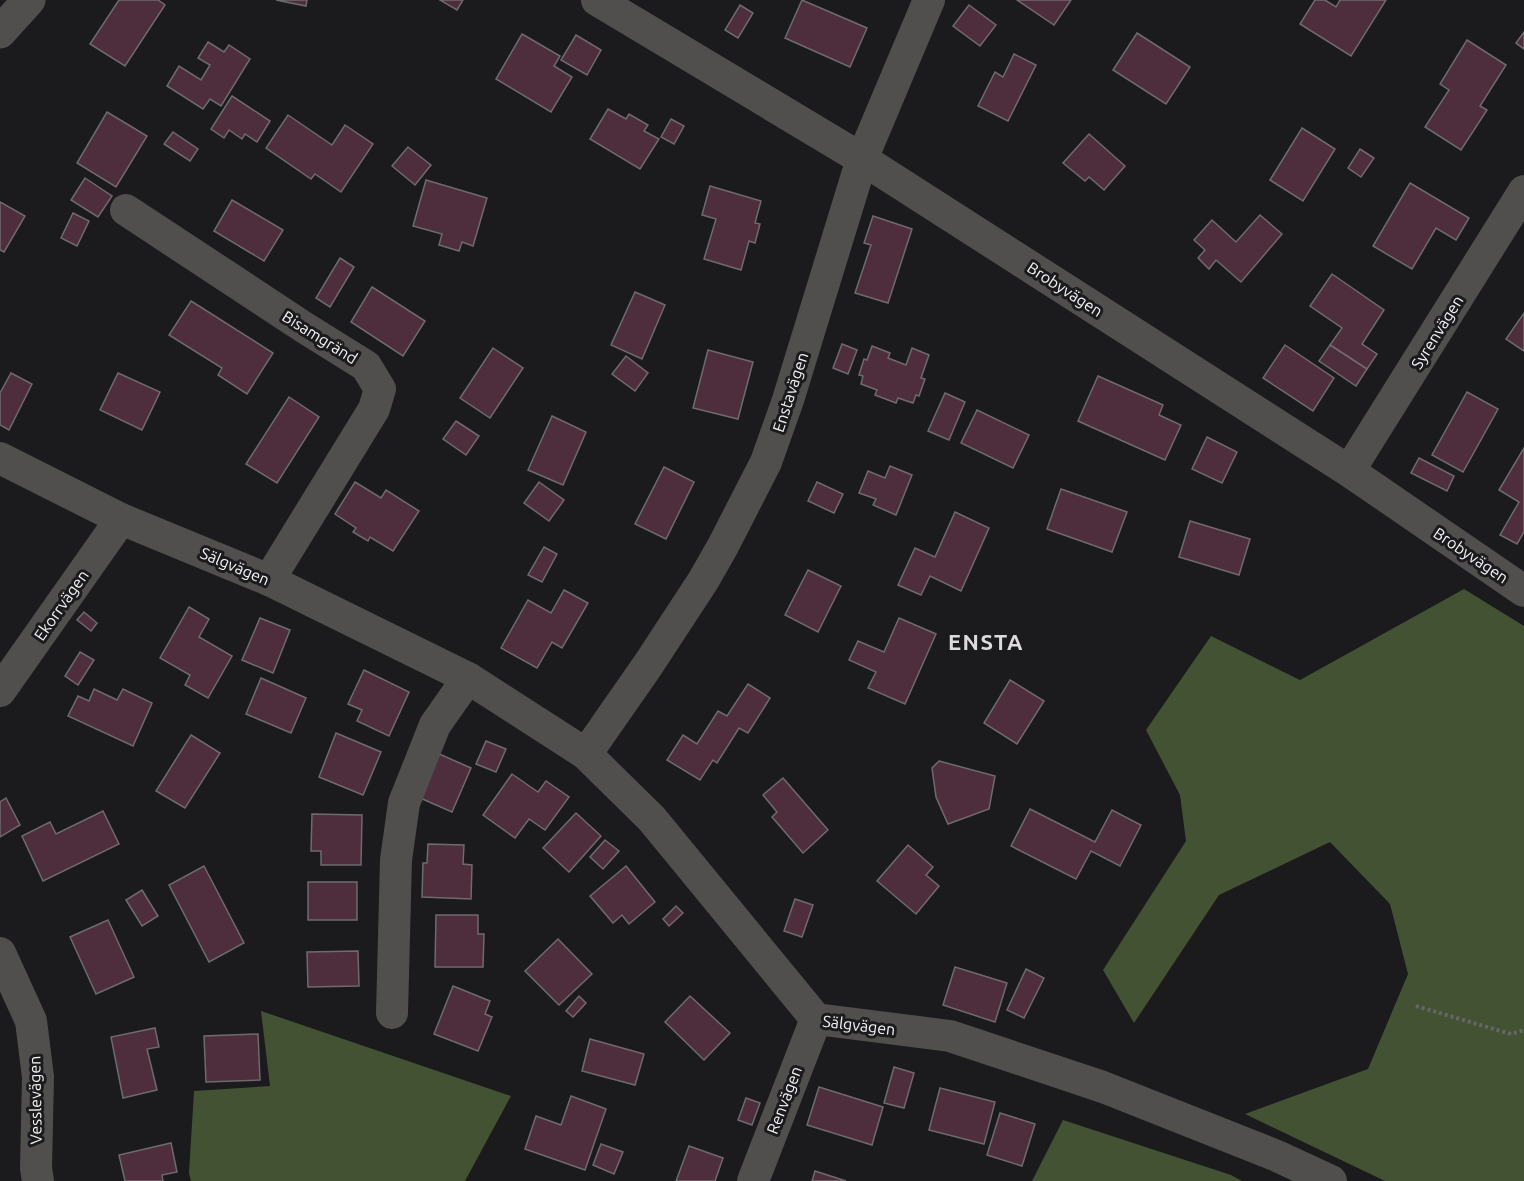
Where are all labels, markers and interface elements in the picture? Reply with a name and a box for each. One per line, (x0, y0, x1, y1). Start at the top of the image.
street label: Brobyvägen (1024, 258, 1106, 320)
street label: Syrenvägen (1407, 292, 1467, 372)
street label: Bisamgränd (279, 307, 361, 367)
street label: Enstavägen (769, 350, 811, 434)
street label: Brobyvägen (1430, 523, 1512, 587)
street label: Sälgvägen (198, 543, 272, 589)
street label: Ekorrvägen (30, 566, 92, 644)
district label: ENSTA (948, 629, 1024, 654)
street label: Sälgvägen (822, 1012, 896, 1038)
street label: Vesslevägen (25, 1056, 45, 1144)
street label: Renvägen (763, 1064, 805, 1136)

